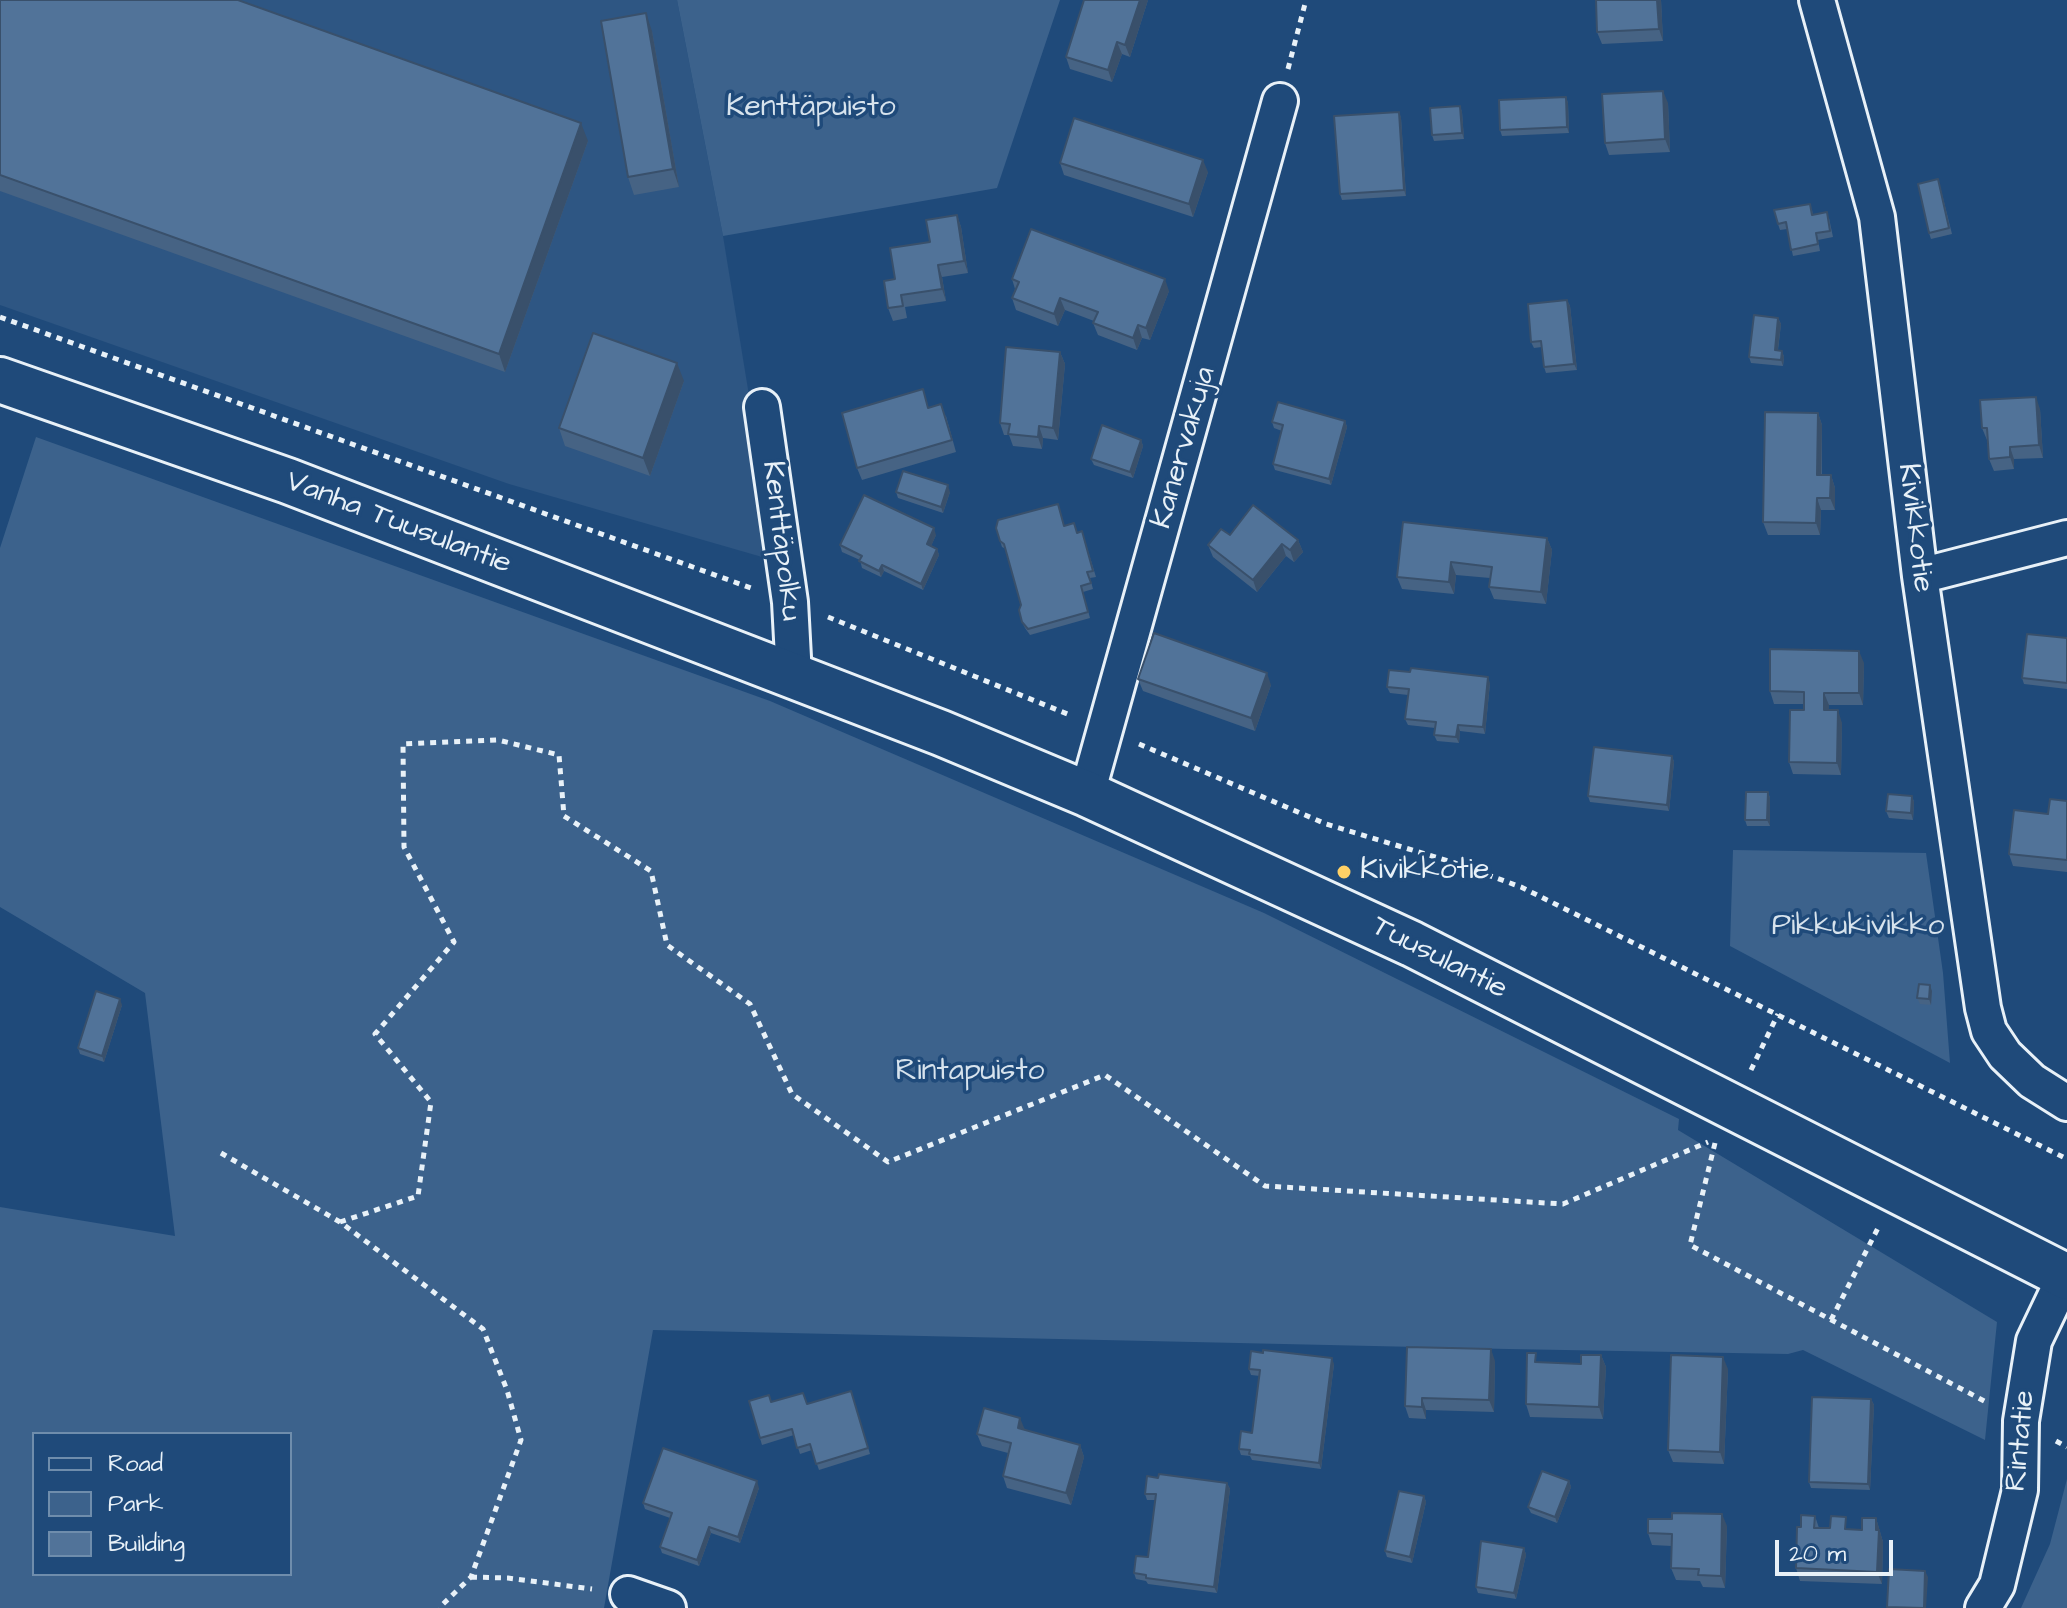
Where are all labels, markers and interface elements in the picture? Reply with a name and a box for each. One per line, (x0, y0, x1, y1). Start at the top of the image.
park label: Kenttäpuisto (726, 91, 896, 127)
street label: Kanervakuja (1145, 363, 1225, 533)
street label: Kenttäpolku (752, 459, 808, 623)
street label: Kivikkotie (1888, 462, 1940, 594)
street label: Vanha Tuusulantie (280, 464, 516, 584)
place label: Kivikkotie (1360, 854, 1489, 890)
marker: Kivikkotie (1335, 863, 1353, 881)
street label: Tuusulantie (1365, 910, 1513, 1008)
park label: Pikkukivikko (1772, 910, 1944, 946)
park label: Rintapuisto (896, 1055, 1044, 1091)
street label: Rintatie (2000, 1389, 2044, 1493)
legend (32, 1432, 292, 1576)
text: Road (108, 1447, 163, 1481)
text: Park (108, 1487, 164, 1521)
scale bar (1779, 1524, 1897, 1574)
text: Building (108, 1527, 185, 1561)
text: 20 m (1789, 1537, 1846, 1571)

